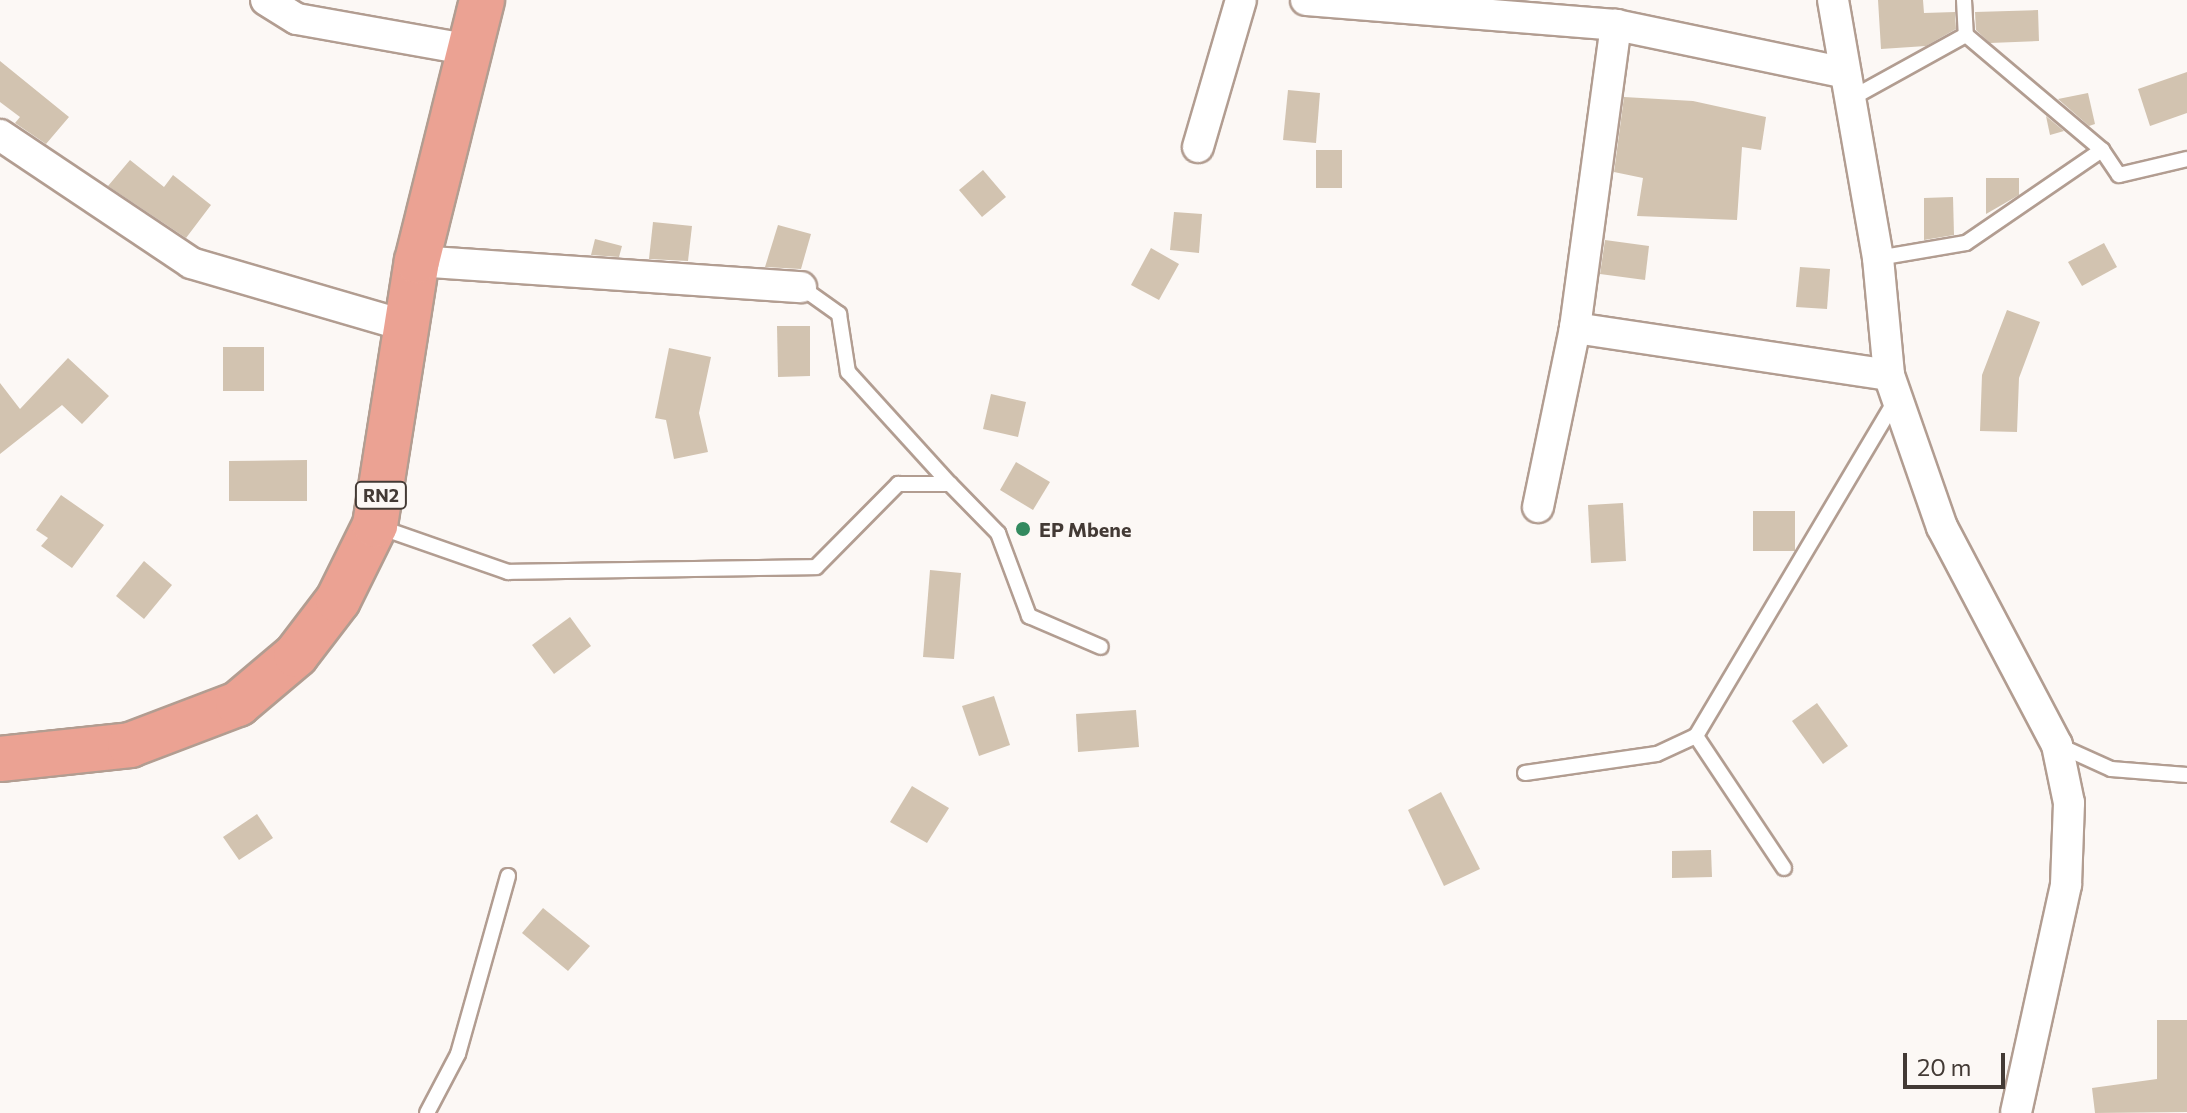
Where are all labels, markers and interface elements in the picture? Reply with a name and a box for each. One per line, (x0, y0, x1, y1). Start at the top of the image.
road number: RN2 (353, 481, 409, 509)
place label: EP Mbene (1039, 517, 1131, 541)
marker: EP Mbene (1014, 520, 1032, 538)
scale bar (1907, 1037, 2009, 1087)
text: 20 m (1917, 1052, 1971, 1081)

